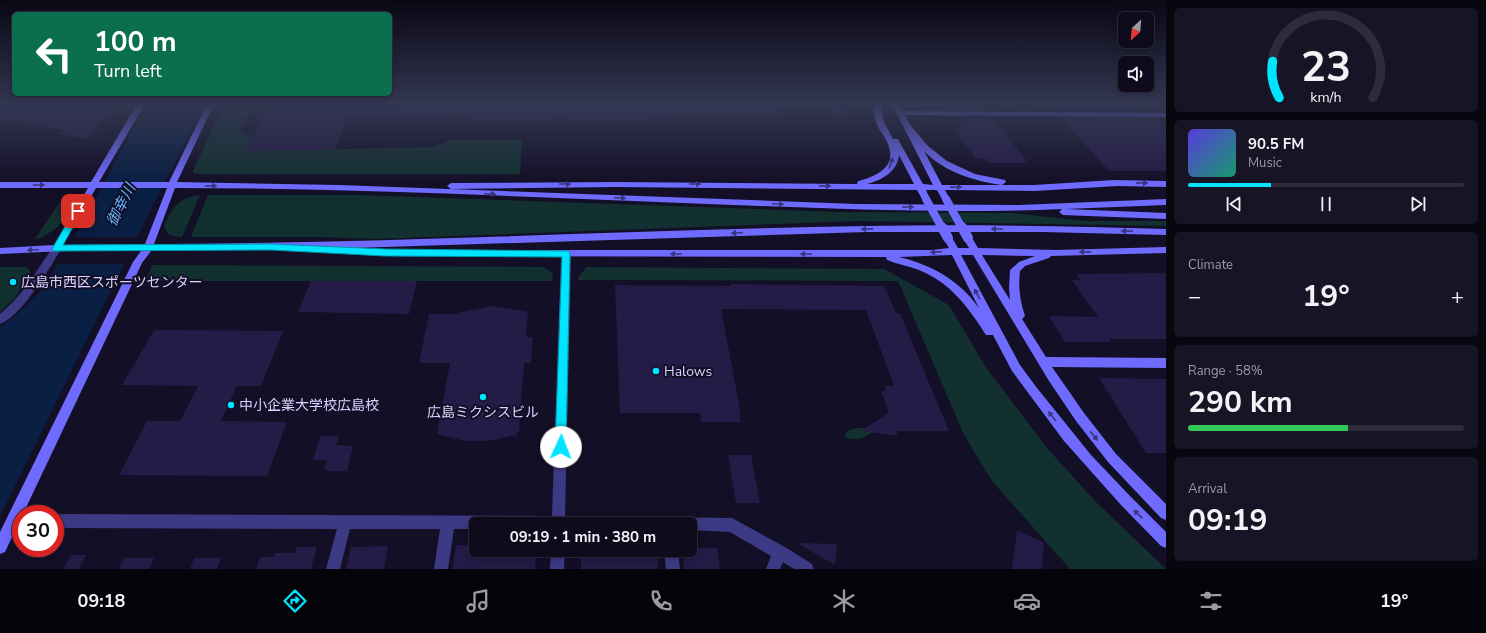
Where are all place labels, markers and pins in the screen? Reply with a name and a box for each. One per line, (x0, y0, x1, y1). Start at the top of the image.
pin (61, 194, 95, 228)
place label: 広島市西区スポーツセンター (21, 273, 203, 292)
marker: 広島市西区スポーツセンター (8, 277, 18, 287)
place label: Halows (664, 362, 712, 381)
marker: Halows (651, 366, 661, 376)
marker: 広島ミクシスビル (478, 392, 488, 402)
place label: 中小企業大学校広島校 (239, 396, 379, 415)
marker: 中小企業大学校広島校 (226, 400, 236, 410)
place label: 広島ミクシスビル (427, 403, 539, 422)

